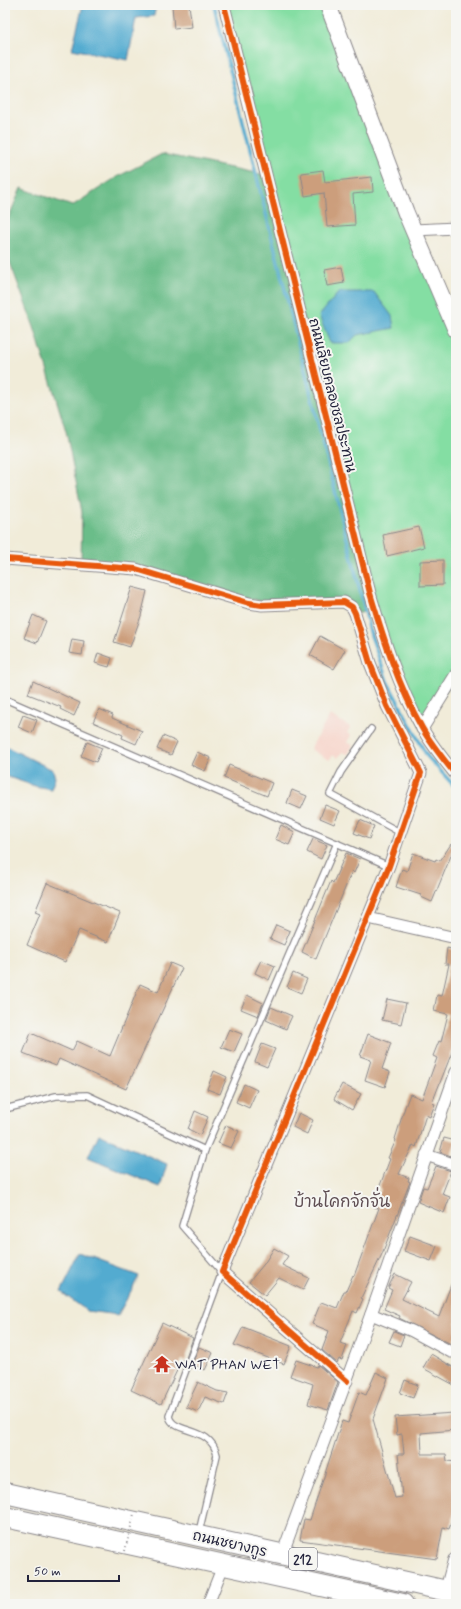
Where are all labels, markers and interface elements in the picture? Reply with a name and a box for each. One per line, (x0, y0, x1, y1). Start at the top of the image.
street label: ถนนเลียบคลองชลประทาน (304, 316, 360, 474)
district label: บ้านโคกจักจั่น (294, 1187, 391, 1213)
temple icon: WAT PHAN WET (152, 1354, 172, 1374)
place label: WAT PHAN WET (175, 1356, 280, 1374)
street label: ถนนชยางกูร (191, 1527, 269, 1561)
road number: 212 (289, 1548, 317, 1570)
scale bar (28, 1557, 119, 1583)
text: 50 m (34, 1564, 61, 1580)

